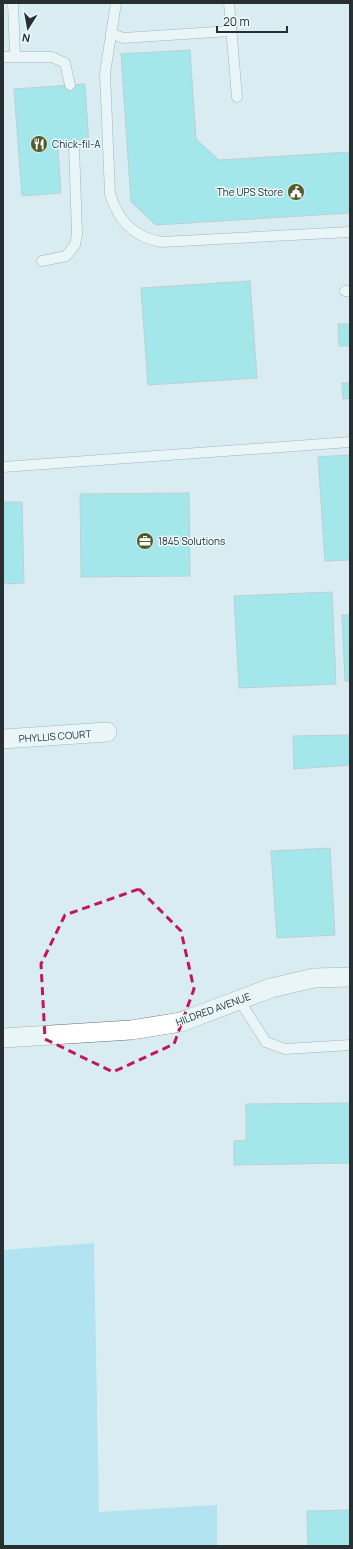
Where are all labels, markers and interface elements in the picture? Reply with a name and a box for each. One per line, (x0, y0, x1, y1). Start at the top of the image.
north arrow (8, 8, 48, 48)
scale bar (217, 8, 287, 34)
text: 20 m (223, 13, 250, 30)
text: N (21, 30, 31, 46)
restaurant icon: Chick-fil-A (29, 134, 49, 154)
place label: Chick-fil-A (52, 137, 101, 151)
public building icon: The UPS Store (286, 182, 306, 202)
place label: The UPS Store (217, 185, 283, 199)
office icon: 1845 Solutions (135, 531, 155, 551)
place label: 1845 Solutions (158, 534, 225, 548)
street label: PHYLLIS COURT (18, 726, 92, 746)
street label: HILDRED AVENUE (174, 989, 253, 1029)

